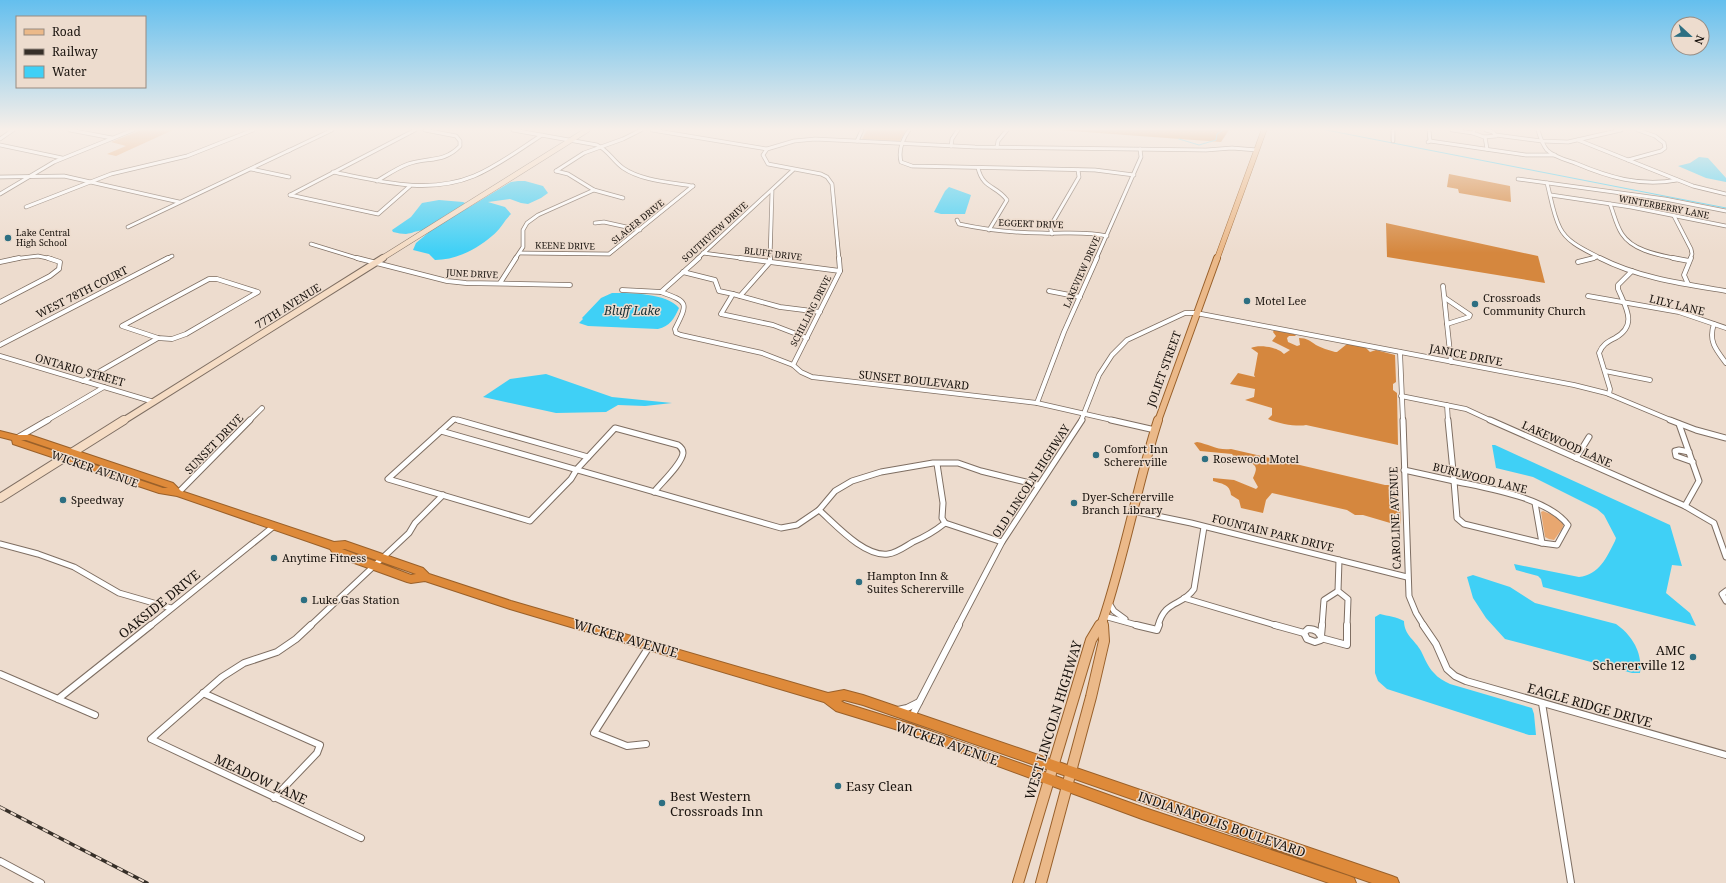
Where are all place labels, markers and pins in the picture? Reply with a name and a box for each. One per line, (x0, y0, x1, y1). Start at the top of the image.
place label: Lake Central High School (16, 226, 70, 249)
marker: Lake Central High School (3, 233, 13, 243)
place label: Crossroads Community Church (1483, 290, 1586, 318)
place label: Motel Lee (1255, 293, 1306, 308)
marker: Motel Lee (1242, 296, 1252, 306)
marker: Crossroads Community Church (1470, 299, 1480, 309)
place label: Comfort Inn Schererville (1104, 441, 1168, 469)
marker: Comfort Inn Schererville (1091, 450, 1101, 460)
place label: Rosewood Motel (1213, 451, 1300, 466)
marker: Rosewood Motel (1200, 454, 1210, 464)
place label: Dyer-Schererville Branch Library (1082, 489, 1174, 517)
place label: Speedway (71, 492, 125, 507)
marker: Speedway (58, 495, 68, 505)
marker: Dyer-Schererville Branch Library (1069, 498, 1079, 508)
place label: Anytime Fitness (282, 550, 366, 565)
marker: Anytime Fitness (269, 553, 279, 563)
place label: Hampton Inn & Suites Schererville (867, 568, 964, 596)
marker: Hampton Inn & Suites Schererville (854, 577, 864, 587)
place label: Luke Gas Station (312, 592, 400, 607)
marker: Luke Gas Station (299, 595, 309, 605)
place label: AMC Schererville 12 (1593, 641, 1685, 674)
marker: AMC Schererville 12 (1688, 652, 1698, 662)
place label: Easy Clean (846, 777, 913, 795)
marker: Easy Clean (833, 781, 843, 791)
place label: Best Western Crossroads Inn (670, 787, 764, 820)
marker: Best Western Crossroads Inn (657, 798, 667, 808)

